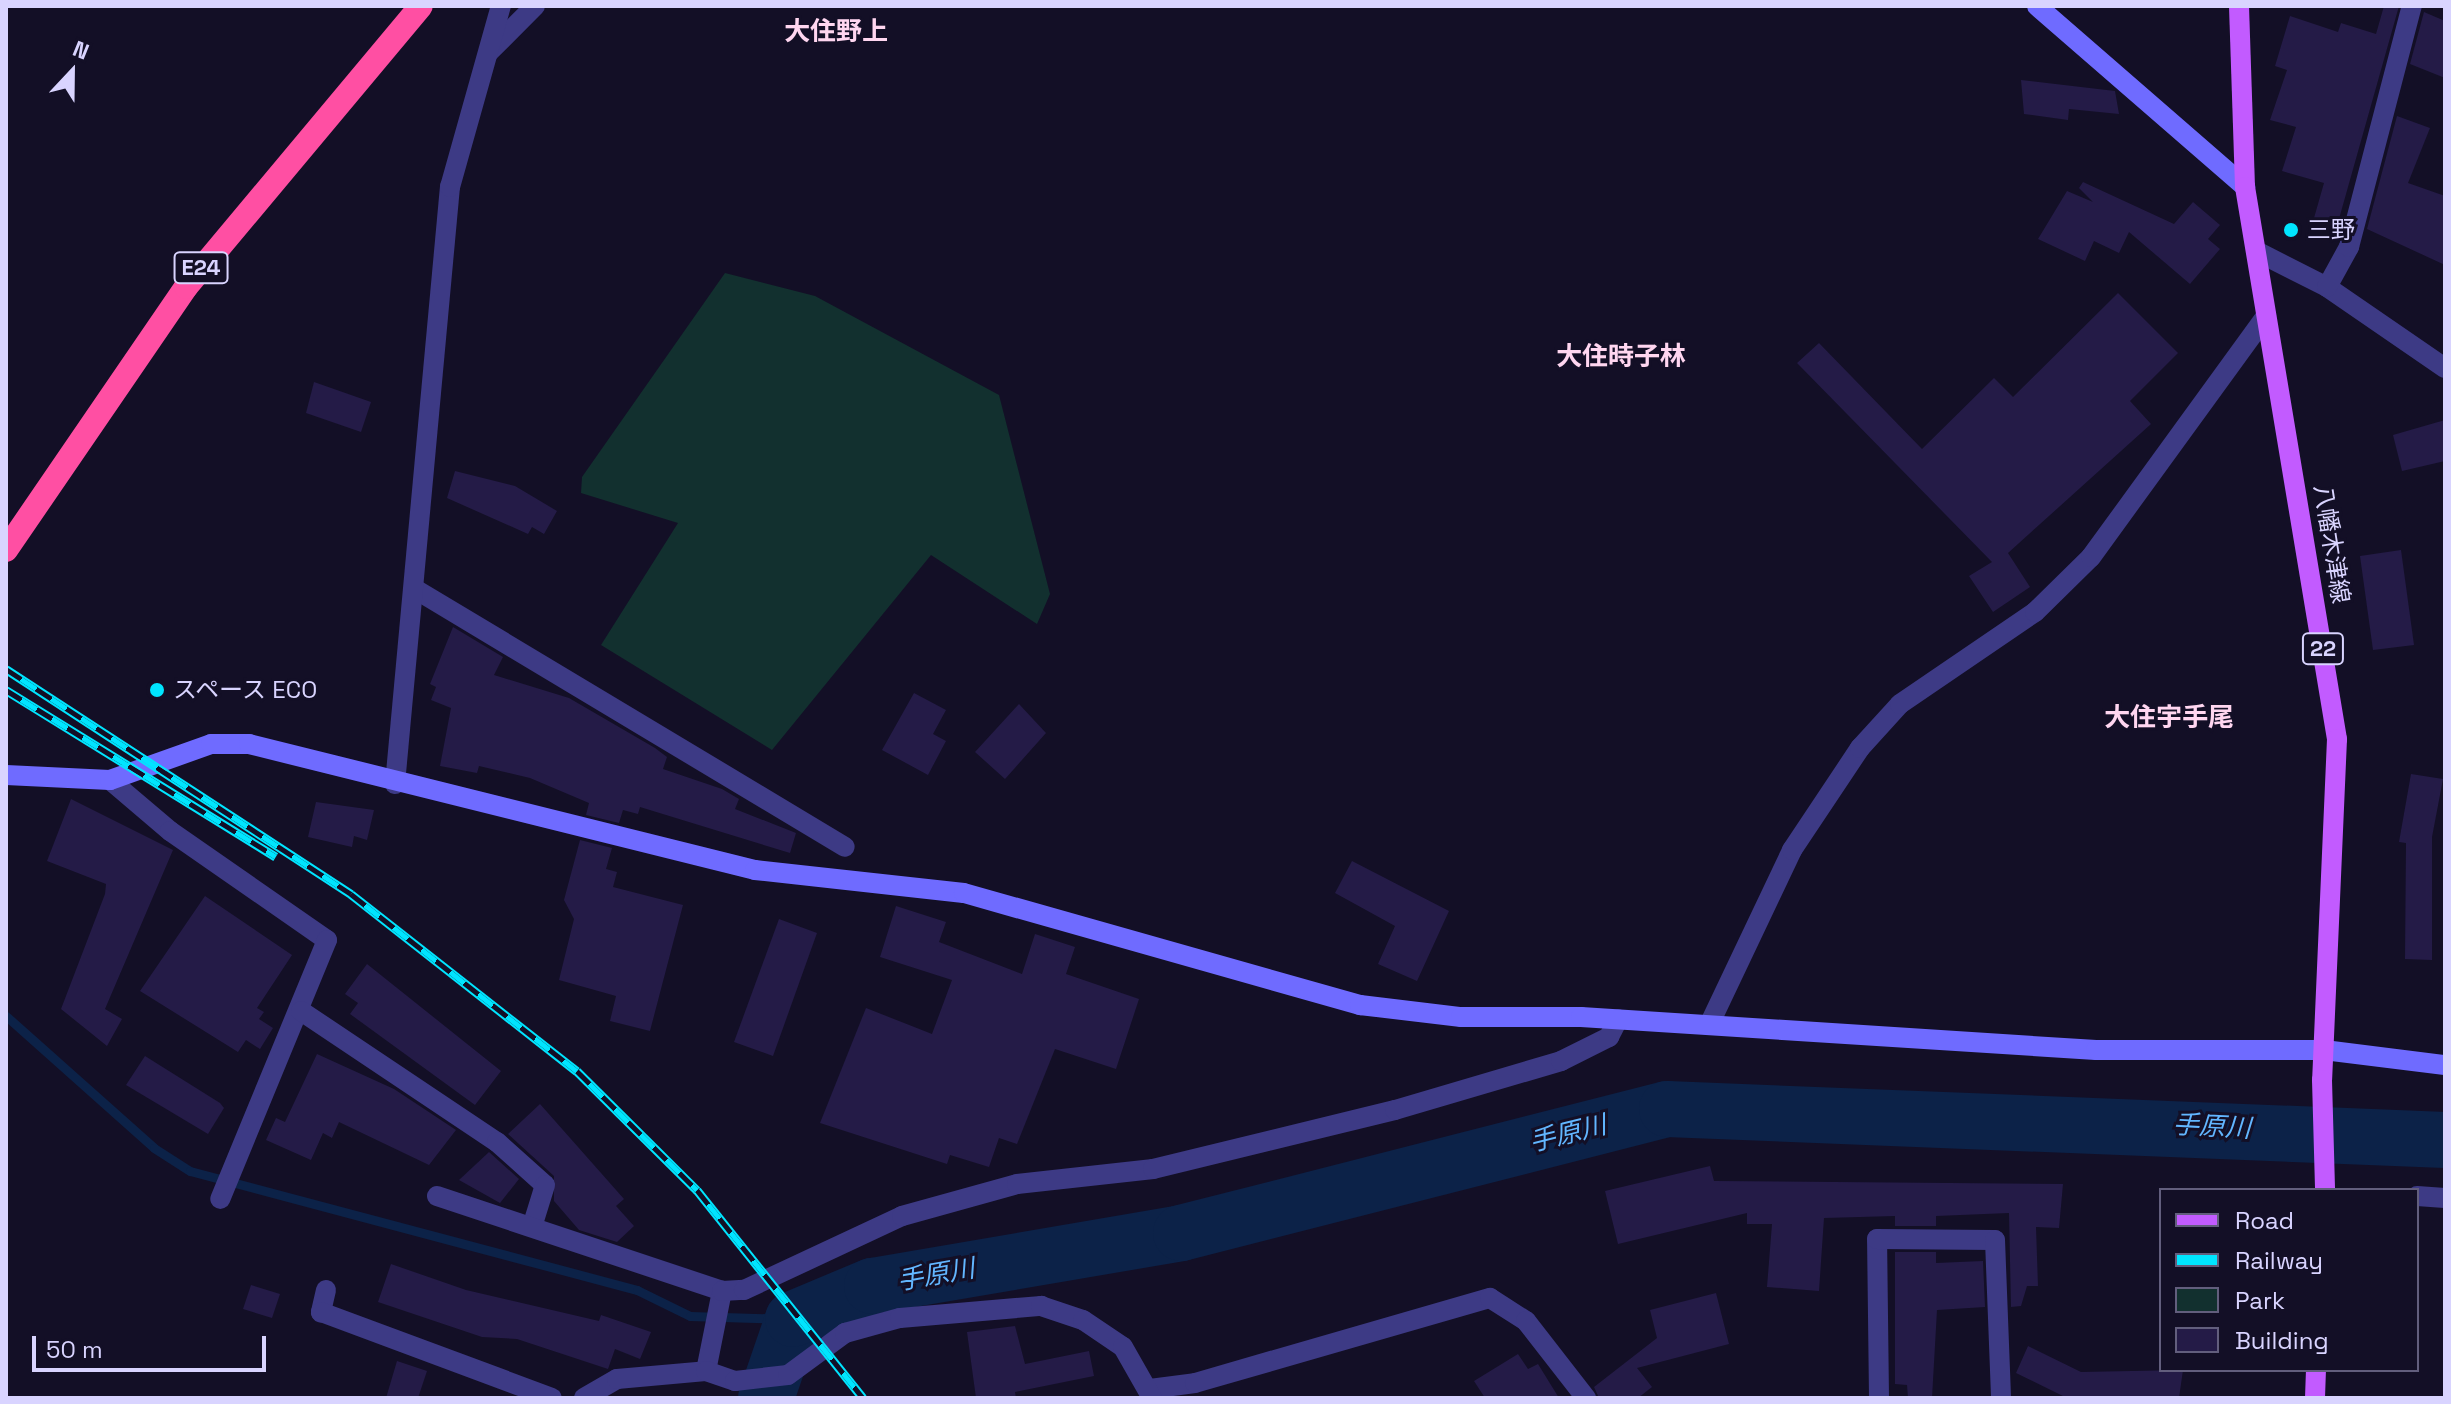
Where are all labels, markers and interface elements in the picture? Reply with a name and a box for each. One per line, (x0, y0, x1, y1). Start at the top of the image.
district label: 大住野上 (784, 16, 888, 48)
north arrow (32, 32, 112, 112)
text: N (69, 34, 93, 65)
place label: 三野 (2307, 216, 2355, 244)
marker: 三野 (2282, 221, 2300, 239)
road number: E24 (173, 250, 229, 286)
district label: 大住時子林 (1556, 341, 1686, 373)
street label: 八幡木津線 (2308, 482, 2356, 606)
road number: 22 (2301, 631, 2345, 667)
place label: スペース ECO (173, 676, 320, 704)
marker: スペース ECO (148, 681, 166, 699)
district label: 大住宇手尾 (2104, 702, 2234, 734)
water label: 手原川 (1526, 1109, 1610, 1159)
water label: 手原川 (2172, 1109, 2252, 1145)
legend (2159, 1188, 2419, 1372)
text: Road (2235, 1205, 2294, 1236)
text: Railway (2235, 1245, 2323, 1276)
water label: 手原川 (895, 1253, 977, 1297)
text: Park (2235, 1285, 2285, 1316)
scale bar (36, 1320, 270, 1370)
text: Building (2235, 1325, 2329, 1356)
text: 50 m (46, 1334, 103, 1365)

